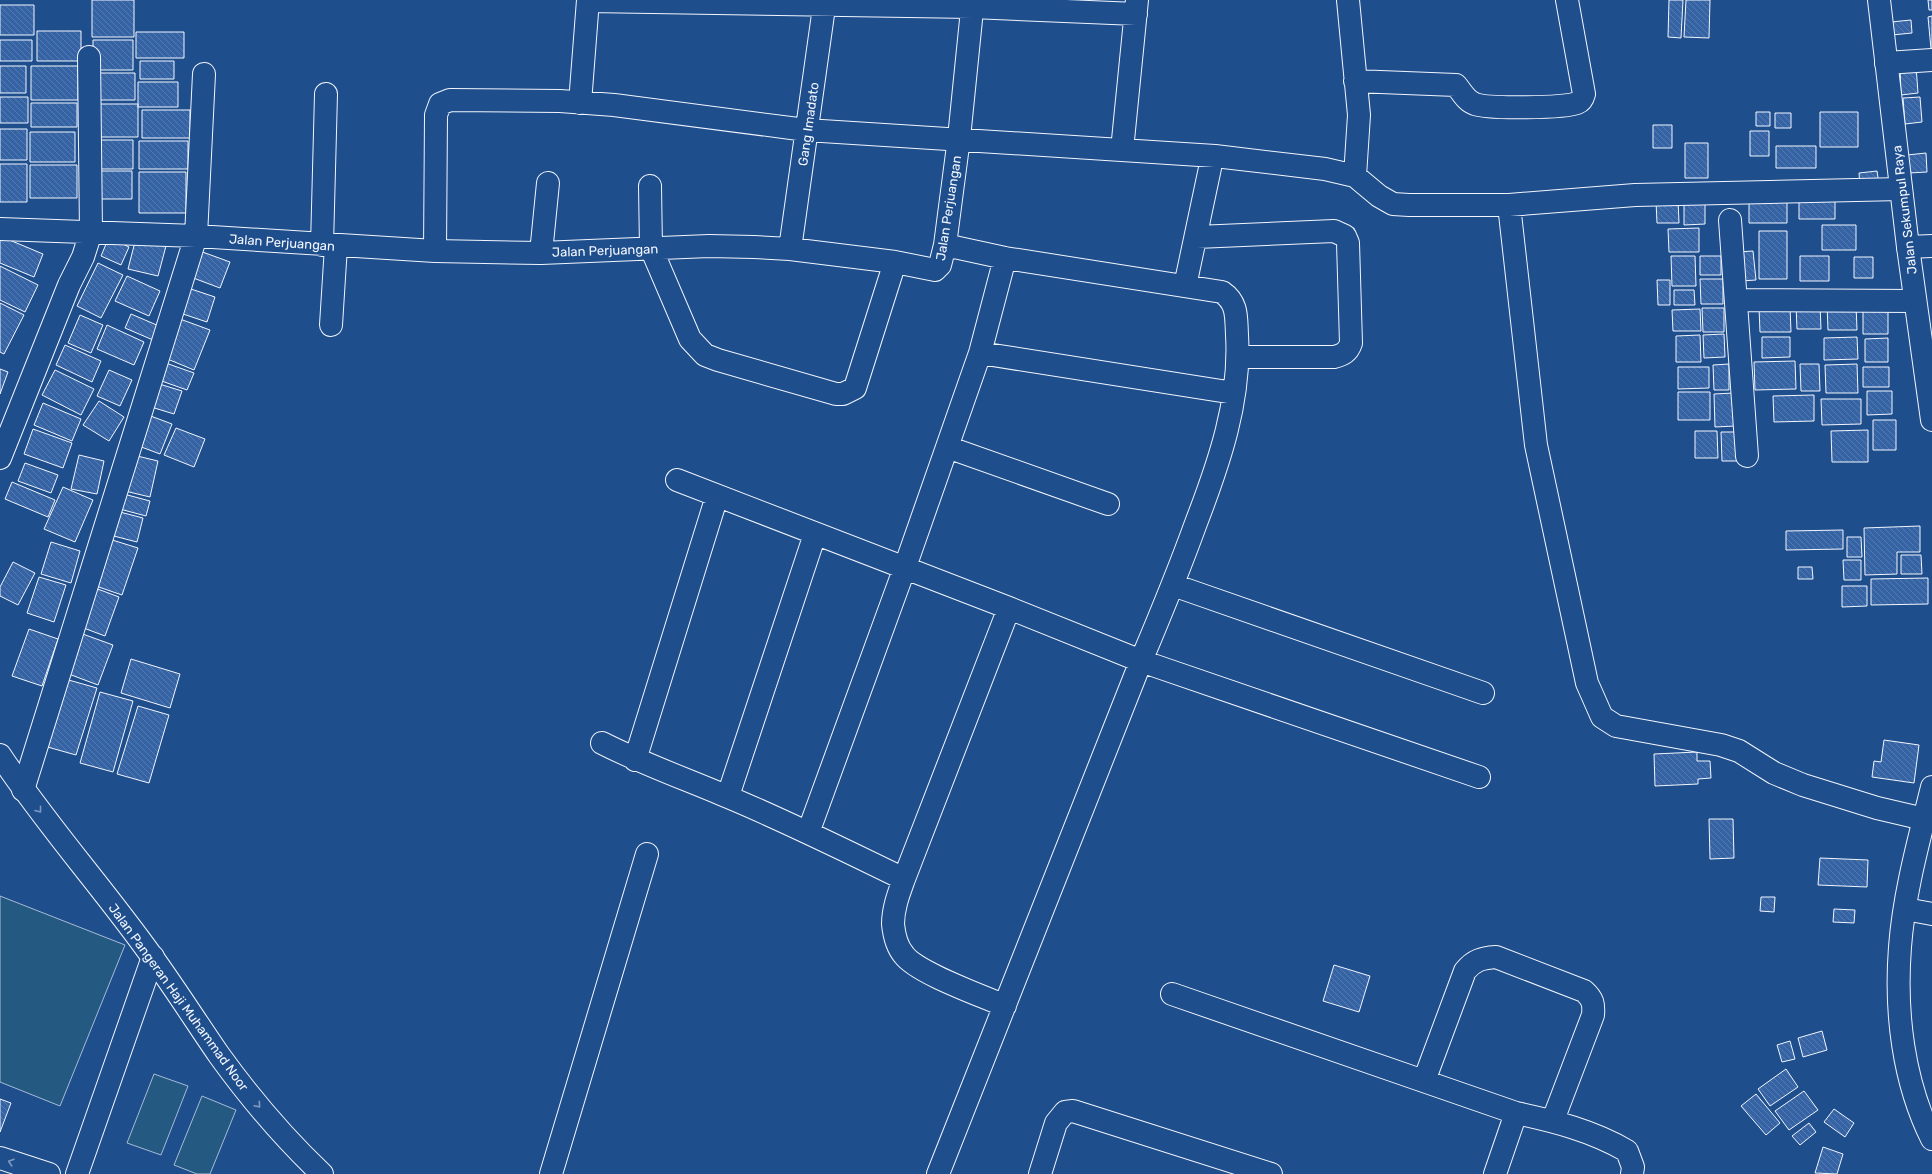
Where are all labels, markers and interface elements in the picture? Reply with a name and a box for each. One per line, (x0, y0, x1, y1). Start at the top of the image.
street label: Gang Imadato (795, 81, 823, 167)
street label: Jalan Sekumpul Raya (1889, 145, 1920, 275)
street label: Jalan Perjuangan (933, 154, 965, 262)
street label: Jalan Perjuangan (228, 231, 335, 255)
street label: Jalan Perjuangan (552, 241, 658, 261)
one-way arrow (34, 805, 41, 812)
street label: Jalan Pangeran Haji Muhammad Noor (105, 901, 252, 1094)
one-way arrow (253, 1101, 260, 1108)
one-way arrow (8, 1158, 15, 1167)

